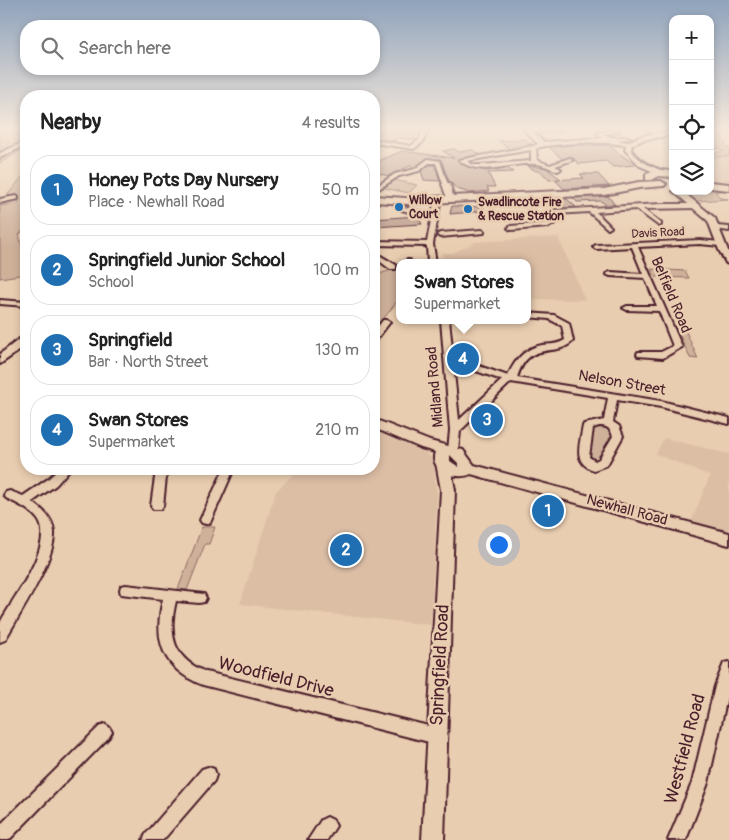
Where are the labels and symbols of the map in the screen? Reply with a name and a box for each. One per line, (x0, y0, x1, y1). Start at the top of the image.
place label: Willow Court (409, 193, 442, 222)
place label: Swadlincote Fire & Rescue Station (478, 195, 564, 224)
marker: Willow Court (393, 201, 405, 213)
marker: Swadlincote Fire & Rescue Station (462, 203, 474, 215)
street label: Davis Road (631, 224, 685, 242)
street label: Belfield Road (646, 254, 696, 336)
pin: 4 (447, 340, 479, 378)
street label: Midland Road (422, 346, 448, 428)
street label: Nelson Street (577, 366, 668, 400)
pin: 3 (471, 401, 503, 439)
street label: Newhall Road (584, 490, 670, 530)
pin: 1 (532, 492, 564, 530)
pin: 2 (330, 531, 362, 569)
your location (486, 532, 512, 558)
street label: Springfield Road (425, 604, 455, 726)
street label: Woodfield Drive (216, 652, 336, 703)
street label: Westfield Road (659, 691, 711, 807)

